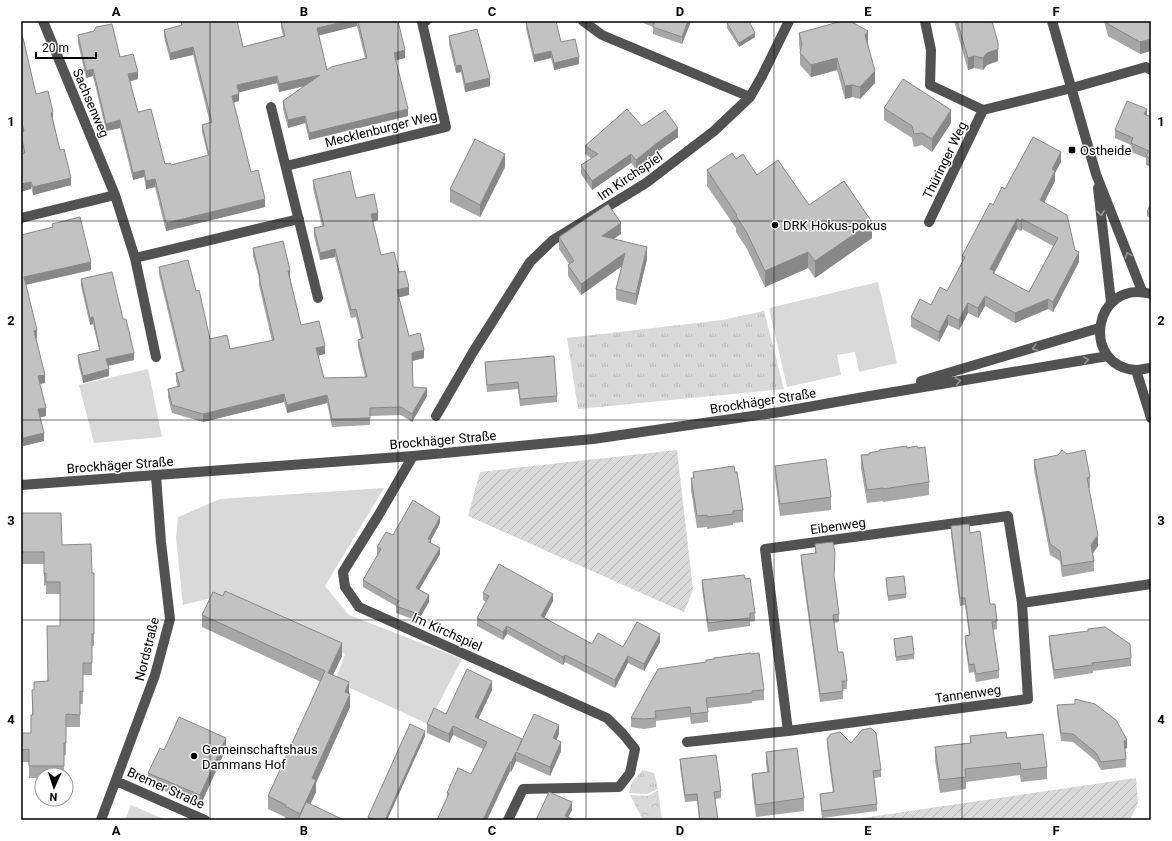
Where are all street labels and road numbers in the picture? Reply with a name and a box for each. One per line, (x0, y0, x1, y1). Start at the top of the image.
street label: Sachsenweg (70, 66, 112, 140)
street label: Mecklenburger Weg (323, 108, 439, 150)
street label: Thüringer Weg (920, 119, 970, 201)
street label: Im Kirchspiel (595, 149, 665, 203)
street label: Brockhäger Straße (709, 385, 817, 417)
street label: Brockhäger Straße (389, 428, 497, 452)
street label: Brockhäger Straße (66, 454, 174, 476)
street label: Eibenweg (809, 515, 867, 537)
street label: Im Kirchspiel (410, 610, 484, 654)
street label: Nordstraße (132, 615, 162, 682)
street label: Tannenweg (934, 682, 1002, 706)
street label: Bremer Straße (125, 764, 207, 812)

